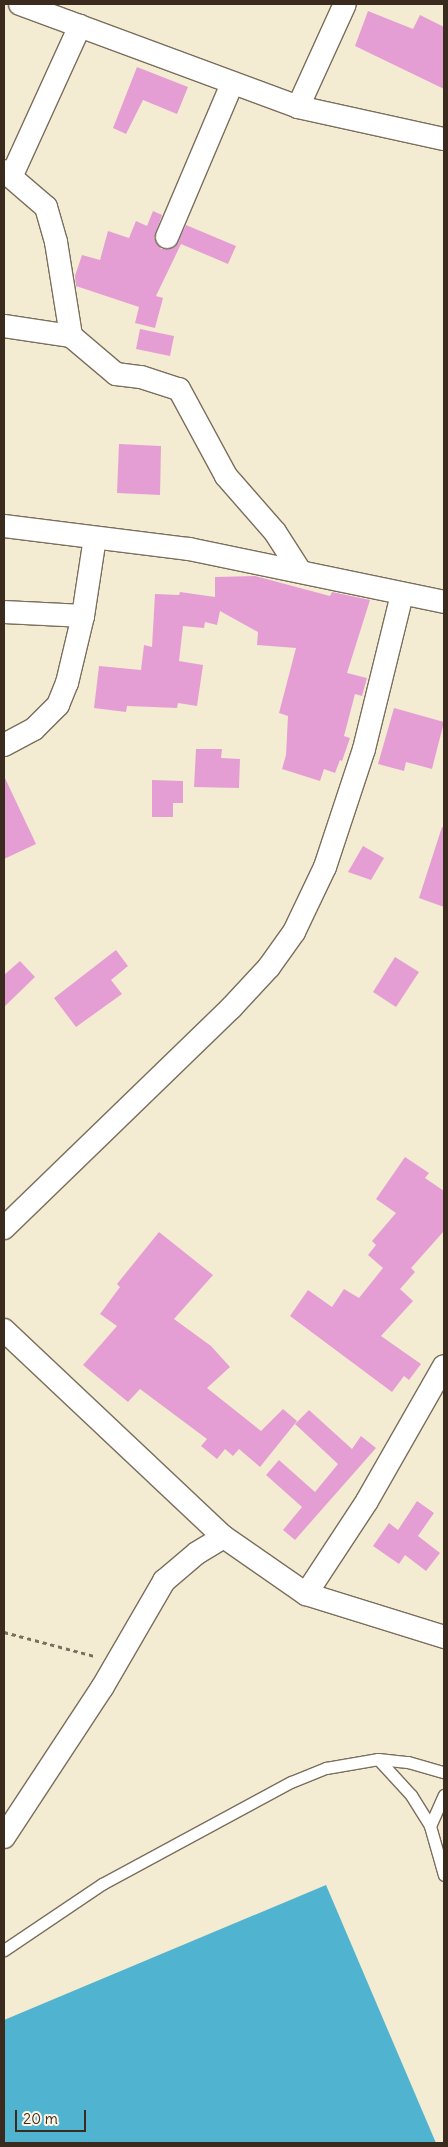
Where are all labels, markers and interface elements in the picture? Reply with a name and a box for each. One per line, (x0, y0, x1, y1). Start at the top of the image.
scale bar (18, 2100, 89, 2132)
text: 20 m (23, 2109, 58, 2128)

